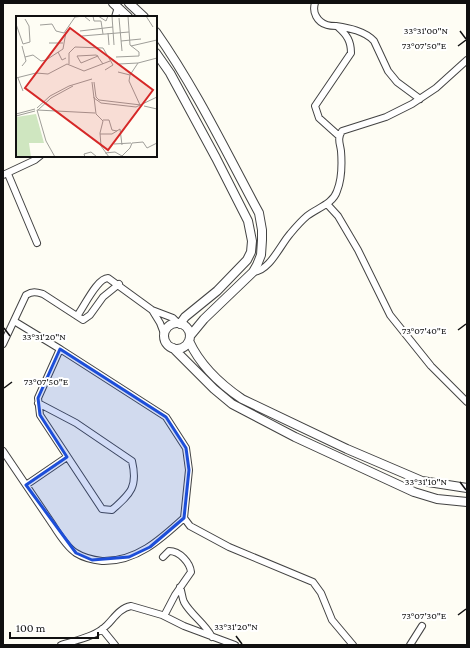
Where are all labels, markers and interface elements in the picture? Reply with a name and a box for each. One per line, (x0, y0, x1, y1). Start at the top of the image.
inset map (16, 16, 157, 157)
text: 33°31'00"N (404, 25, 449, 36)
text: 73°07'50"E (402, 40, 447, 51)
text: 73°07'40"E (402, 325, 447, 336)
text: 33°31'20"N (22, 331, 66, 342)
text: 73°07'50"E (24, 376, 69, 387)
text: 33°31'10"N (405, 476, 448, 487)
text: 73°07'30"E (402, 610, 447, 621)
scale bar (10, 614, 98, 640)
text: 100 m (16, 621, 46, 635)
text: 33°31'20"N (214, 621, 258, 632)

